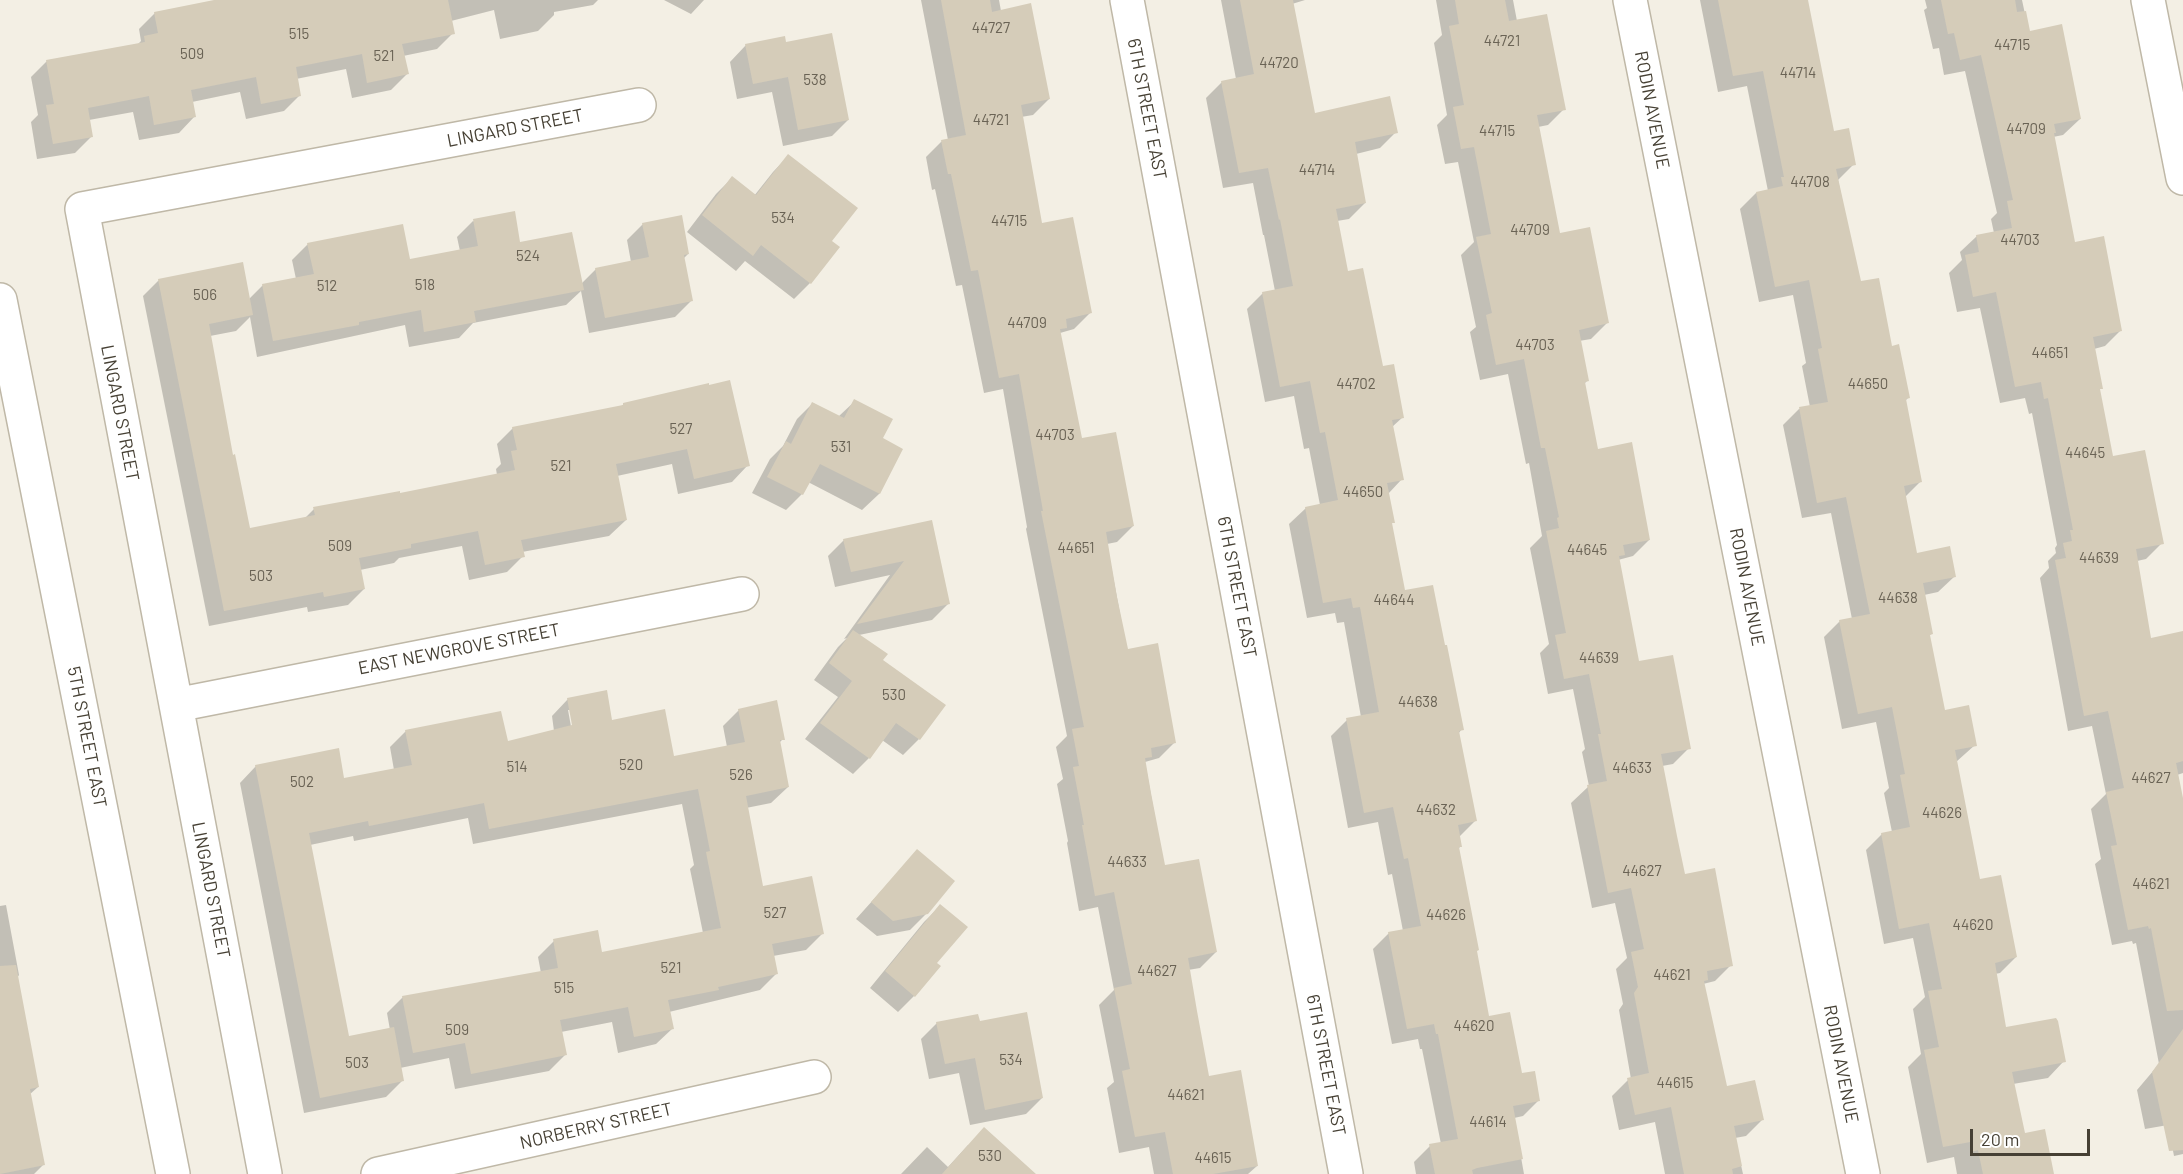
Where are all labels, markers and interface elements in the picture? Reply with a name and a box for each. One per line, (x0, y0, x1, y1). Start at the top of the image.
house number: 44727 (972, 19, 1010, 37)
house number: 515 (289, 25, 309, 43)
house number: 44721 (1484, 32, 1520, 50)
house number: 44715 (1994, 36, 2030, 54)
street label: 6TH STREET EAST (1123, 37, 1171, 181)
house number: 509 (180, 45, 204, 63)
house number: 521 (374, 47, 394, 65)
street label: RODIN AVENUE (1630, 49, 1674, 171)
house number: 44720 (1259, 54, 1299, 72)
house number: 44714 (1780, 64, 1816, 82)
house number: 538 (803, 71, 827, 89)
street label: LINGARD STREET (445, 104, 585, 152)
house number: 44721 (973, 111, 1009, 129)
house number: 44709 (2006, 120, 2046, 138)
house number: 44715 (1479, 122, 1515, 140)
house number: 44714 (1299, 161, 1335, 179)
house number: 44708 (1790, 173, 1830, 191)
house number: 534 (771, 209, 795, 227)
house number: 44715 (991, 212, 1027, 230)
house number: 44709 (1510, 221, 1550, 239)
house number: 44703 (2000, 231, 2040, 249)
house number: 524 (516, 247, 540, 265)
house number: 518 (415, 276, 435, 294)
house number: 512 (317, 277, 337, 295)
house number: 506 (193, 286, 217, 304)
house number: 44709 (1007, 314, 1047, 332)
house number: 44703 (1515, 336, 1555, 354)
street label: LINGARD STREET (96, 343, 144, 483)
house number: 44651 (2032, 344, 2068, 362)
house number: 44702 (1336, 375, 1376, 393)
house number: 44650 (1848, 375, 1888, 393)
house number: 527 (670, 420, 692, 438)
house number: 44703 (1035, 426, 1075, 444)
house number: 531 (831, 438, 851, 456)
house number: 44645 (2065, 444, 2105, 462)
house number: 521 (551, 457, 571, 475)
house number: 44650 (1343, 483, 1383, 501)
street label: 6TH STREET EAST (1213, 515, 1261, 659)
street label: RODIN AVENUE (1725, 526, 1769, 648)
house number: 509 (328, 537, 352, 555)
house number: 44651 (1058, 539, 1094, 557)
house number: 44645 (1567, 541, 1607, 559)
house number: 44639 (2079, 549, 2119, 567)
house number: 503 (249, 567, 273, 585)
house number: 44638 (1878, 589, 1918, 607)
house number: 44644 (1374, 591, 1414, 609)
street label: EAST NEWGROVE STREET (356, 619, 562, 679)
house number: 44639 (1579, 649, 1619, 667)
street label: 5TH STREET EAST (63, 665, 111, 809)
house number: 530 (882, 686, 906, 704)
house number: 44638 (1398, 693, 1438, 711)
house number: 520 (619, 756, 643, 774)
house number: 514 (507, 758, 527, 776)
house number: 44633 (1612, 759, 1652, 777)
house number: 526 (729, 766, 753, 784)
house number: 44627 (2131, 769, 2171, 787)
house number: 502 (290, 773, 314, 791)
house number: 44632 (1416, 801, 1456, 819)
house number: 44626 (1922, 804, 1962, 822)
street label: LINGARD STREET (187, 820, 235, 960)
house number: 44633 (1107, 853, 1147, 871)
house number: 44627 (1622, 862, 1662, 880)
house number: 44621 (2132, 875, 2170, 893)
house number: 527 (764, 904, 786, 922)
house number: 44626 (1426, 906, 1466, 924)
house number: 44620 (1953, 916, 1993, 934)
house number: 521 (661, 959, 681, 977)
house number: 44627 (1137, 962, 1177, 980)
house number: 44621 (1653, 966, 1691, 984)
house number: 515 (554, 979, 574, 997)
street label: 6TH STREET EAST (1302, 993, 1350, 1137)
street label: RODIN AVENUE (1819, 1003, 1863, 1125)
house number: 44620 (1454, 1017, 1494, 1035)
house number: 509 (445, 1021, 469, 1039)
house number: 534 (999, 1051, 1023, 1069)
house number: 503 (345, 1054, 369, 1072)
house number: 44615 (1657, 1074, 1693, 1092)
house number: 44621 (1167, 1086, 1205, 1104)
street label: NORBERRY STREET (518, 1098, 674, 1154)
house number: 44614 (1469, 1113, 1507, 1131)
scale bar (1973, 1117, 2093, 1155)
text: 20 m (1981, 1128, 2019, 1150)
house number: 530 (978, 1147, 1002, 1165)
house number: 44615 (1195, 1149, 1231, 1167)

